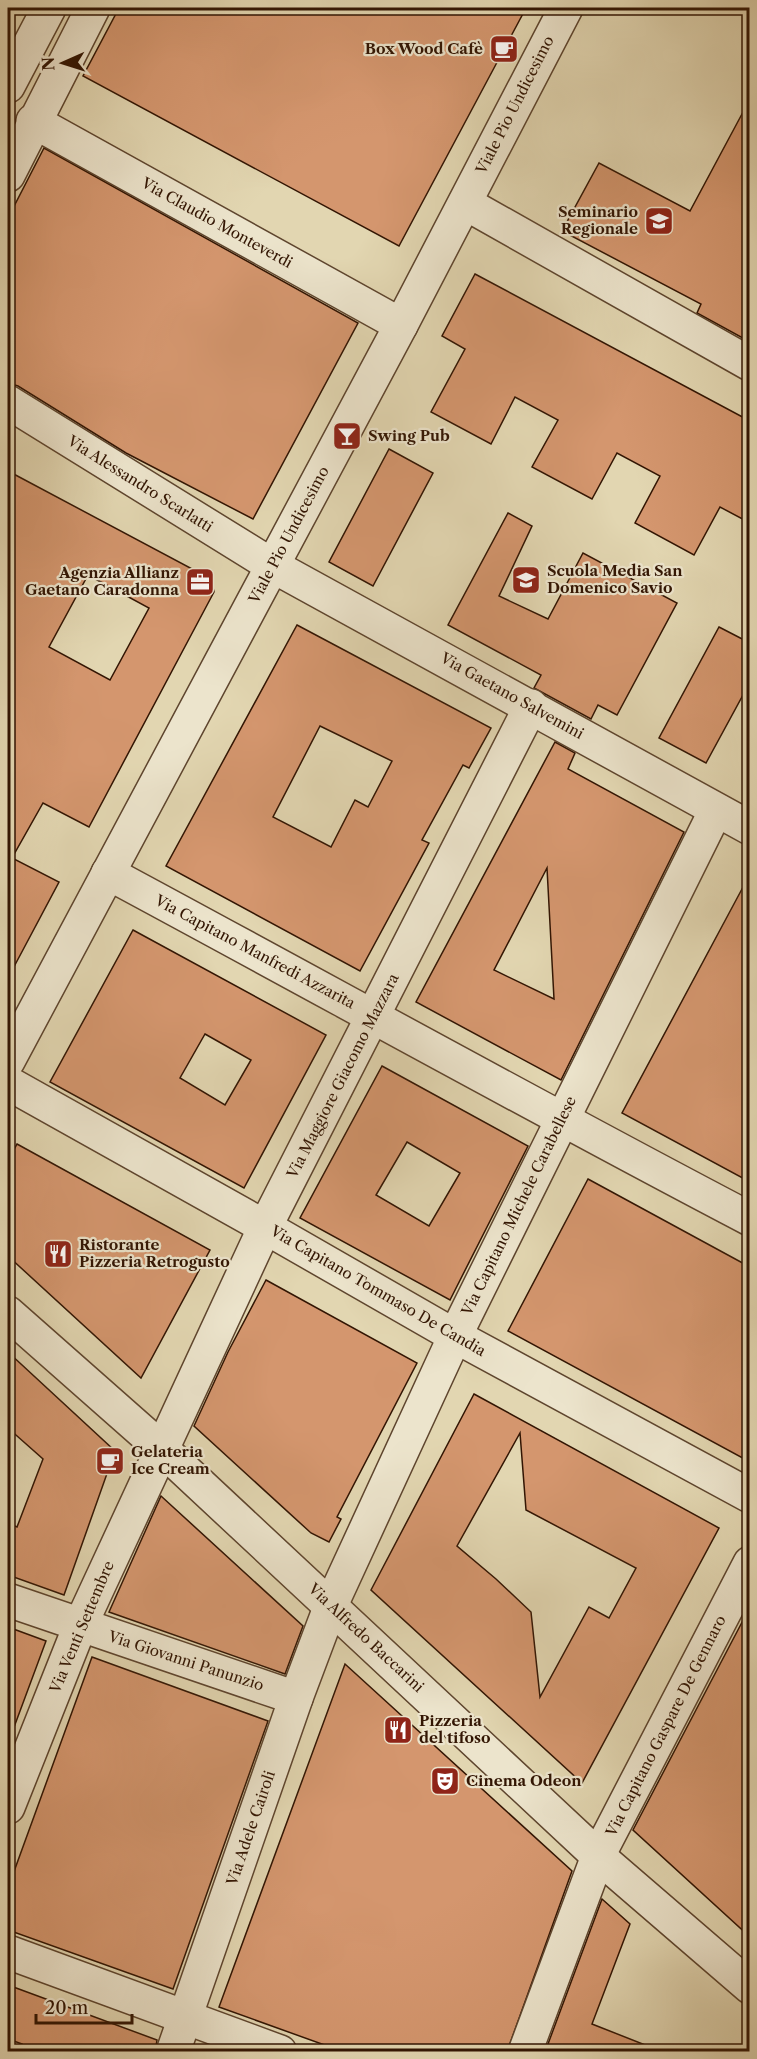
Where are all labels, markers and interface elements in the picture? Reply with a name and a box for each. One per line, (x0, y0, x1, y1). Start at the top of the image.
street label: Viale Pio Undicesimo (471, 32, 558, 178)
north arrow (33, 33, 93, 93)
cafe icon: Box Wood Cafè (488, 33, 520, 65)
place label: Box Wood Cafè (365, 39, 483, 58)
text: N (38, 56, 58, 71)
street label: Via Claudio Monteverdi (137, 173, 297, 272)
place label: Seminario Regionale (558, 202, 638, 238)
school or university icon: Seminario Regionale (643, 205, 675, 237)
bar icon: Swing Pub (331, 420, 363, 452)
place label: Swing Pub (368, 426, 450, 445)
street label: Via Alessandro Scarlatti (63, 430, 217, 536)
street label: Viale Pio Undicesimo (244, 463, 333, 607)
place label: Scuola Media San Domenico Savio (547, 561, 683, 597)
place label: Agenzia Allianz Gaetano Caradonna (25, 563, 179, 599)
school or university icon: Scuola Media San Domenico Savio (510, 564, 542, 596)
office icon: Agenzia Allianz Gaetano Caradonna (184, 566, 216, 598)
street label: Via Gaetano Salvemini (436, 648, 588, 743)
street label: Via Capitano Manfredi Azzarita (151, 890, 359, 1013)
street label: Via Maggiore Giacomo Mazzara (282, 970, 403, 1182)
street label: Via Capitano Michele Carabellese (457, 1093, 580, 1319)
street label: Via Capitano Tommaso De Candia (266, 1220, 489, 1360)
place label: Ristorante Pizzeria Retrogusto (79, 1235, 230, 1271)
restaurant icon: Ristorante Pizzeria Retrogusto (42, 1238, 74, 1270)
place label: Gelateria Ice Cream (131, 1442, 210, 1478)
cafe icon: Gelateria Ice Cream (94, 1445, 126, 1477)
street label: Via Venti Settembre (45, 1558, 118, 1697)
street label: Via Alfredo Baccarini (304, 1578, 428, 1696)
street label: Via Capitano Gaspare De Gennaro (601, 1612, 730, 1840)
street label: Via Giovanni Panunzio (105, 1626, 266, 1695)
place label: Pizzeria del tifoso (419, 1711, 491, 1747)
restaurant icon: Pizzeria del tifoso (382, 1714, 414, 1746)
theatre icon: Cinema Odeon (429, 1765, 461, 1797)
street label: Via Adele Cairoli (222, 1768, 279, 1889)
place label: Cinema Odeon (466, 1771, 582, 1790)
scale bar (36, 1987, 132, 2025)
text: 20 m (45, 1997, 89, 2019)

